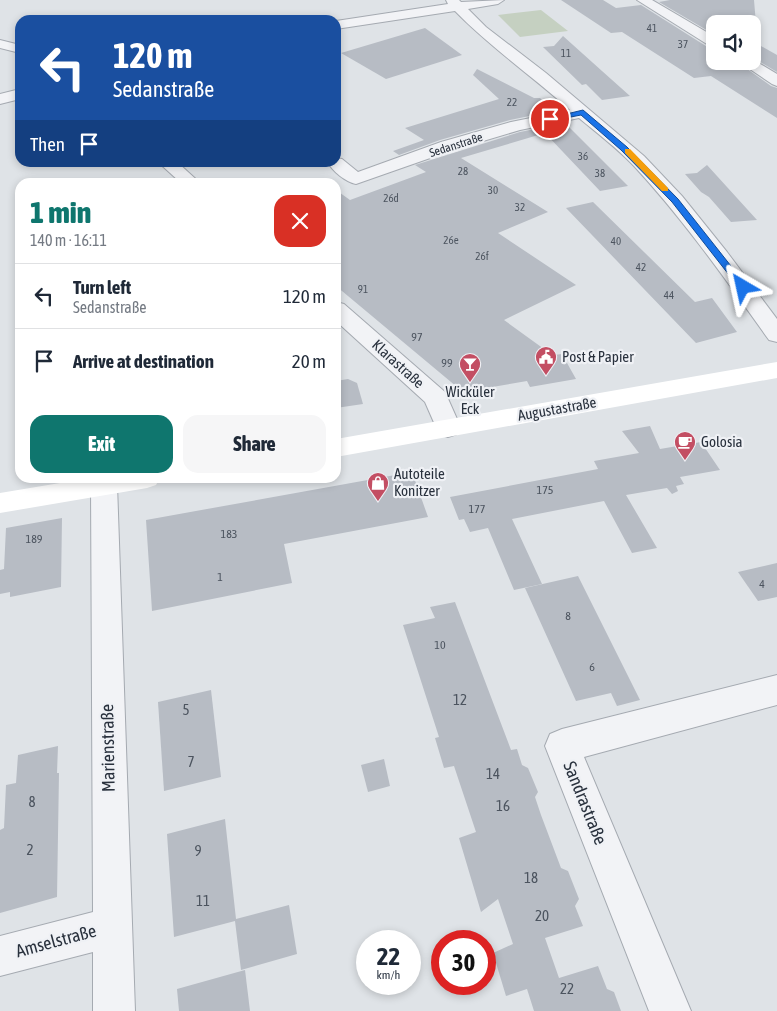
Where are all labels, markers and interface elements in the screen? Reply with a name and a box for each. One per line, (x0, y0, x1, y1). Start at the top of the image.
map controls (706, 15, 761, 70)
button: sound (706, 15, 761, 70)
house number: 41 (647, 22, 657, 34)
icon: left (30, 35, 95, 100)
text: 120 m (113, 35, 192, 75)
house number: 37 (678, 38, 688, 50)
house number: 11 (561, 47, 571, 59)
text: Sedanstraße (113, 76, 214, 102)
house number: 22 (507, 96, 517, 108)
pin (529, 98, 571, 140)
icon: arrive (536, 105, 564, 133)
icon: arrive (75, 130, 103, 158)
street label: Sedanstraße (428, 130, 484, 160)
text: Then (30, 133, 65, 155)
house number: 36 (578, 150, 588, 162)
house number: 28 (458, 165, 468, 177)
house number: 38 (595, 167, 605, 179)
house number: 30 (488, 184, 498, 196)
house number: 26d (383, 192, 399, 204)
text: 1 min (30, 195, 91, 229)
button: close (274, 195, 326, 247)
house number: 32 (515, 201, 525, 213)
text: 140 m · 16:11 (30, 231, 107, 249)
house number: 26e (443, 234, 459, 246)
house number: 40 (611, 235, 621, 247)
house number: 26f (475, 250, 489, 262)
position arrow (716, 260, 768, 312)
house number: 42 (636, 261, 646, 273)
text: Turn left (73, 276, 131, 298)
icon: left (30, 282, 58, 310)
house number: 91 (358, 283, 368, 295)
text: 120 m (283, 285, 326, 307)
house number: 44 (664, 289, 674, 301)
text: Sedanstraße (73, 298, 147, 316)
house number: 97 (411, 330, 423, 344)
street label: Klarastraße (369, 336, 428, 391)
public building icon: Post & Papier (534, 345, 558, 376)
icon: arrive (30, 347, 58, 375)
place label: Post & Papier (562, 348, 634, 365)
text: Arrive at destination (73, 350, 214, 372)
text: 20 m (292, 350, 326, 372)
bar icon: Wicküler Eck (458, 352, 482, 383)
house number: 99 (441, 356, 453, 370)
place label: Wicküler Eck (446, 383, 495, 417)
street label: Augustastraße (516, 393, 598, 424)
button: Exit (30, 415, 173, 473)
button: Share (183, 415, 326, 473)
cafe icon: Golosia (673, 430, 697, 461)
place label: Golosia (701, 433, 743, 450)
place label: Autoteile Konitzer (394, 465, 445, 499)
shop icon: Autoteile Konitzer (366, 471, 390, 502)
house number: 175 (537, 483, 553, 497)
house number: 177 (469, 502, 486, 516)
house number: 183 (221, 527, 237, 541)
house number: 189 (26, 532, 43, 546)
house number: 1 (217, 570, 223, 584)
house number: 4 (759, 577, 765, 591)
house number: 8 (565, 609, 571, 623)
house number: 10 (434, 638, 446, 652)
house number: 6 (589, 660, 595, 674)
house number: 12 (453, 691, 467, 708)
house number: 5 (182, 701, 190, 718)
street label: Marienstraße (96, 704, 119, 792)
house number: 7 (187, 753, 195, 770)
street label: Sandrastraße (559, 758, 612, 848)
house number: 14 (486, 765, 500, 782)
house number: 8 (28, 793, 36, 810)
house number: 16 (496, 797, 510, 814)
house number: 2 (26, 841, 34, 858)
house number: 9 (194, 842, 202, 859)
house number: 18 (524, 869, 538, 886)
house number: 11 (196, 892, 210, 909)
house number: 20 (535, 907, 549, 924)
street label: Amselstraße (13, 920, 98, 961)
speed limit sign: 30 (431, 930, 496, 995)
text: 22 (377, 942, 400, 970)
text: km/h (377, 968, 400, 982)
house number: 22 (560, 980, 574, 997)

